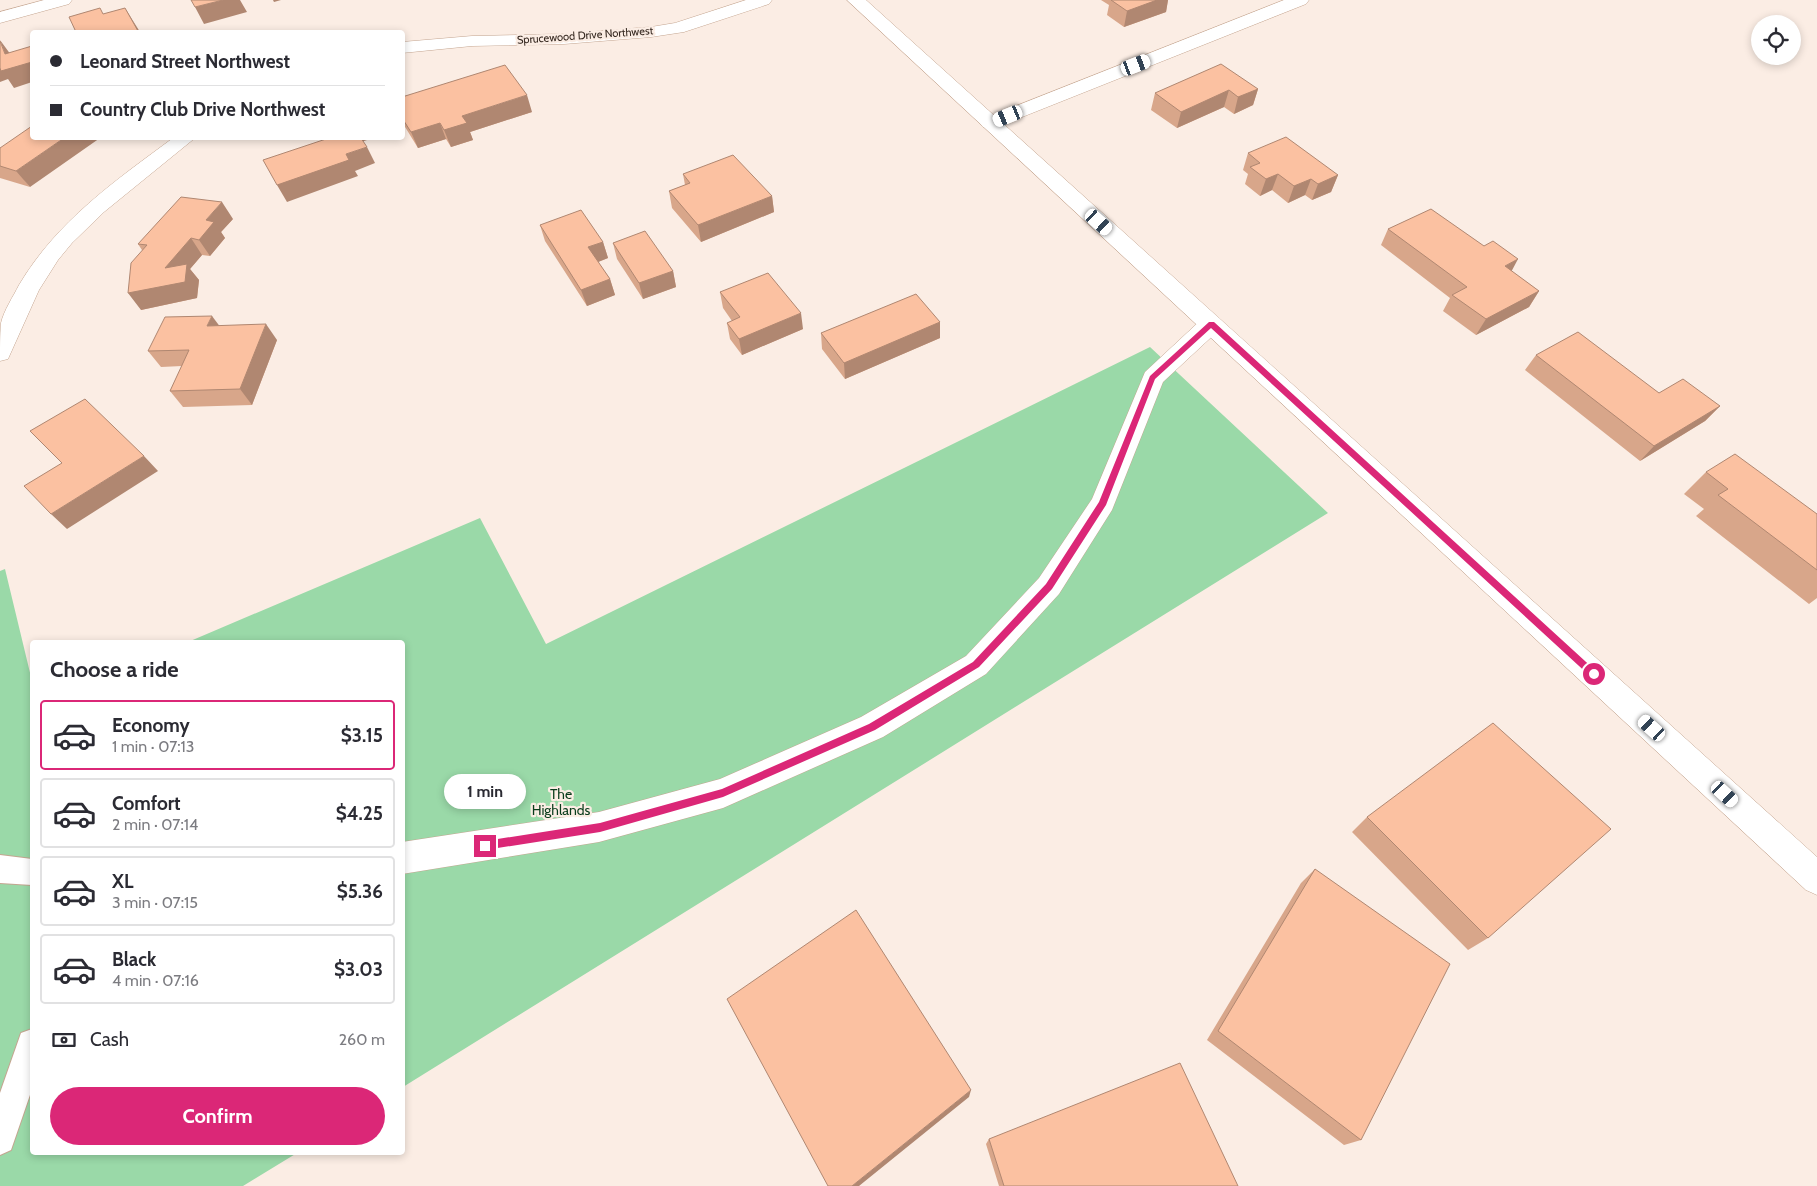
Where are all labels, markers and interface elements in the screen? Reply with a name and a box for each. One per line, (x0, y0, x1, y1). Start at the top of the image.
map controls (1751, 15, 1801, 65)
button: locate (1751, 15, 1801, 65)
street label: Sprucewood Drive Northwest (516, 23, 654, 47)
text: Leonard Street Northwest (80, 50, 290, 73)
car (1119, 53, 1152, 77)
text: Country Club Drive Northwest (80, 98, 325, 121)
car (991, 103, 1024, 129)
car (1082, 206, 1115, 238)
text: Choose a ride (50, 656, 179, 683)
route start (1583, 663, 1605, 685)
car (1635, 712, 1668, 744)
icon: car (52, 713, 97, 758)
text: Economy (112, 714, 190, 737)
text: $3.15 (341, 724, 383, 747)
text: 1 min · 07:13 (112, 737, 194, 756)
callout: 1 min (444, 774, 526, 808)
car (1708, 778, 1741, 810)
text: 1 min (467, 782, 503, 801)
park label: The Highlands (532, 785, 591, 819)
icon: car (52, 791, 97, 836)
text: Comfort (112, 792, 181, 815)
text: $4.25 (336, 802, 383, 825)
text: 2 min · 07:14 (112, 815, 198, 834)
route end (474, 835, 496, 857)
icon: car (52, 869, 97, 914)
text: XL (112, 870, 133, 893)
text: $5.36 (337, 880, 383, 903)
text: 3 min · 07:15 (112, 893, 198, 912)
icon: car (52, 947, 97, 992)
text: Black (112, 948, 156, 971)
text: $3.03 (334, 958, 383, 981)
text: 4 min · 07:16 (112, 971, 199, 990)
icon: cash (50, 1026, 78, 1054)
text: Cash (90, 1028, 129, 1051)
text: 260 m (339, 1030, 385, 1049)
button: Confirm (50, 1087, 385, 1145)

